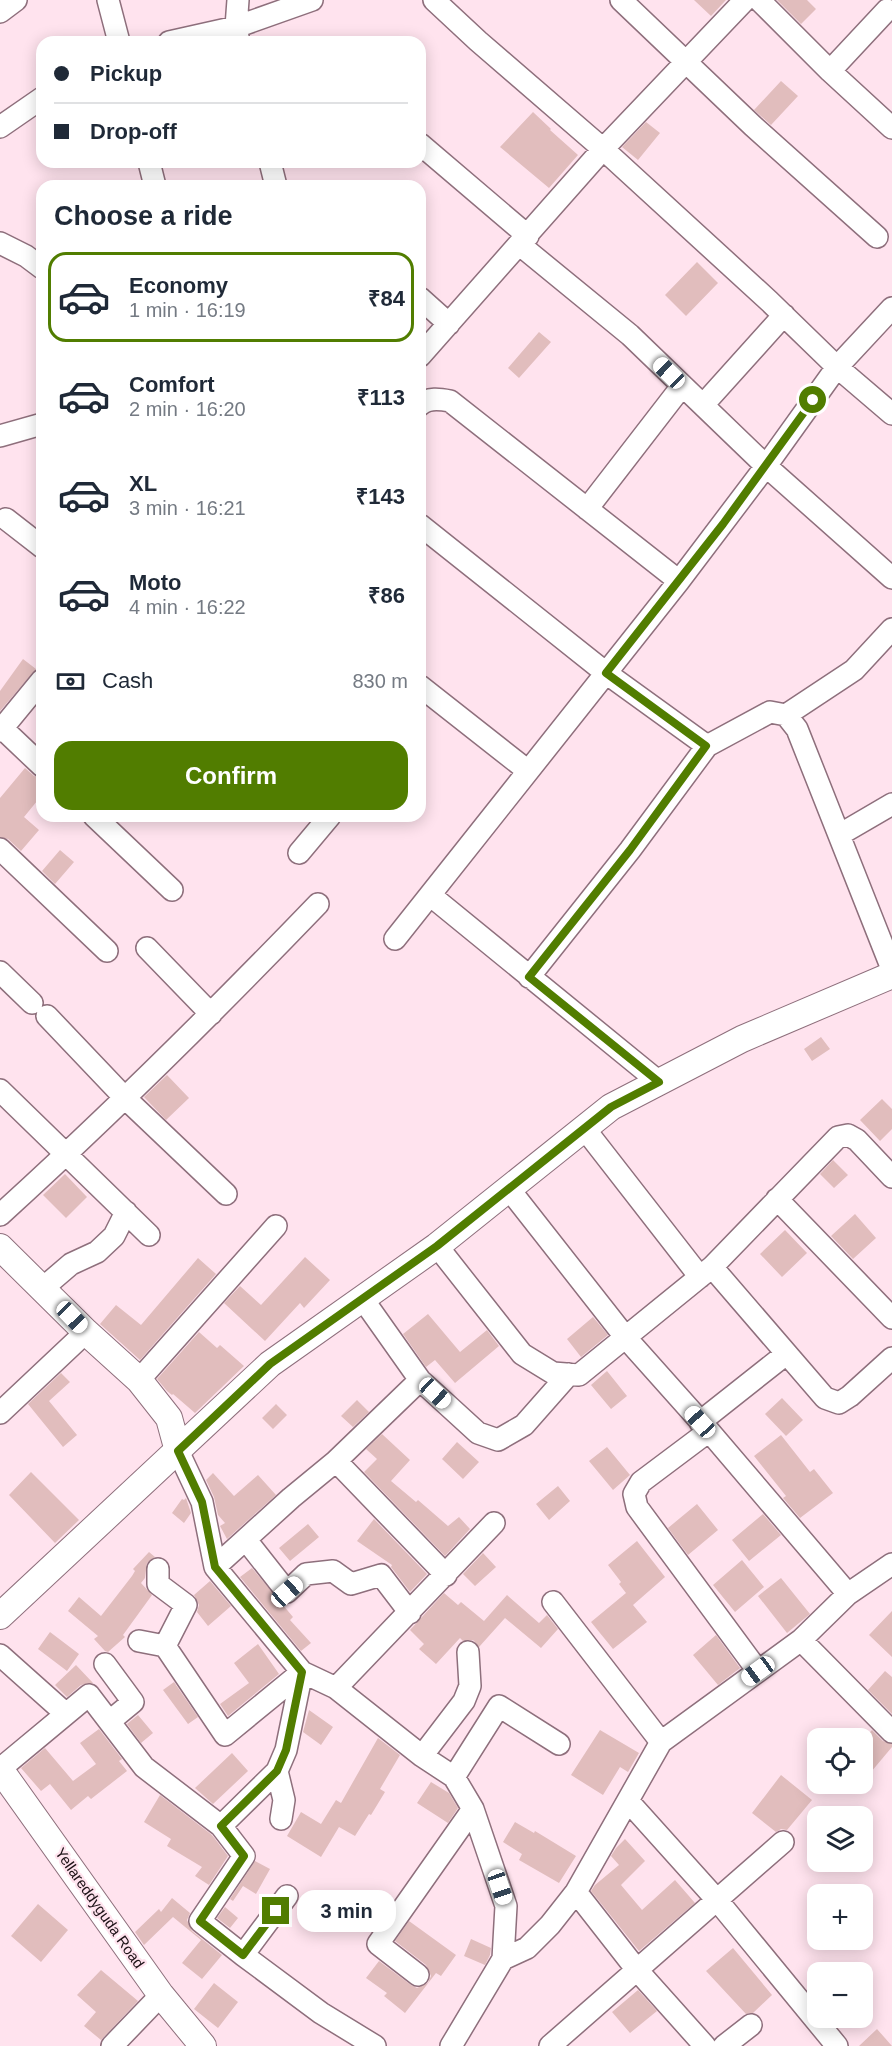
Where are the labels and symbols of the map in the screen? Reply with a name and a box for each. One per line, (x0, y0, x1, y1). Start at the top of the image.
car (650, 354, 688, 392)
route start (799, 386, 826, 413)
car (53, 1298, 91, 1336)
car (416, 1374, 454, 1412)
car (681, 1403, 719, 1441)
car (268, 1573, 306, 1611)
car (738, 1653, 778, 1689)
street label: Yellareddyguda Road (52, 1845, 148, 1971)
car (486, 1867, 514, 1907)
callout: 3 min (297, 1890, 396, 1932)
route end (262, 1897, 289, 1924)

